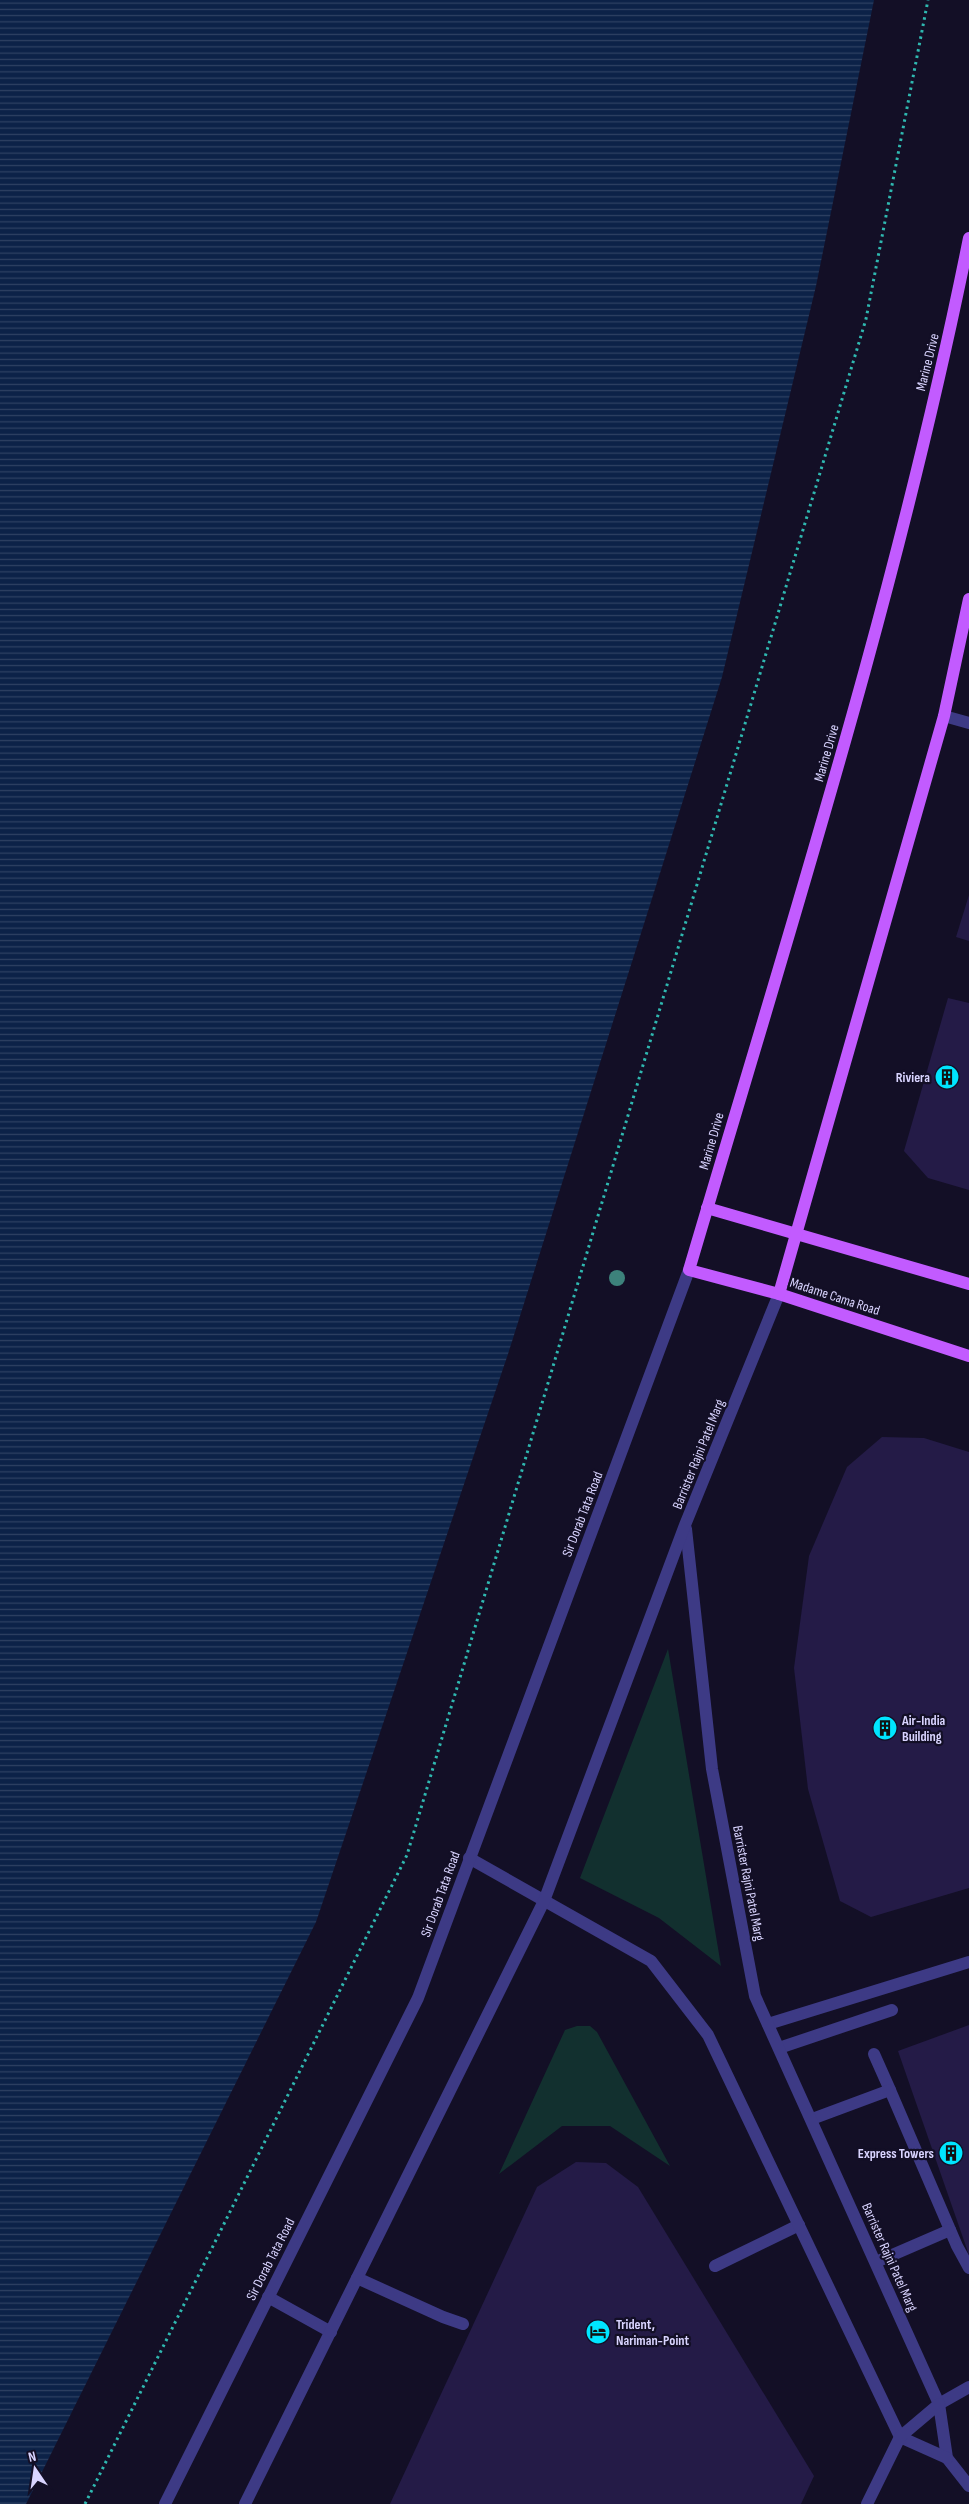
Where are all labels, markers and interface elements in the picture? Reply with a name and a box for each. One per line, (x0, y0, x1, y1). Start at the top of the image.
street label: Marine Drive (912, 332, 943, 393)
street label: Marine Drive (810, 723, 843, 784)
building icon: Riviera (934, 1064, 960, 1090)
place label: Riviera (896, 1069, 930, 1086)
street label: Marine Drive (695, 1111, 728, 1172)
street label: Madame Cama Road (788, 1274, 882, 1319)
street label: Barrister Rajni Patel Marg (669, 1396, 728, 1512)
street label: Sir Dorab Tata Road (558, 1469, 607, 1559)
place label: Air-India Building (901, 1712, 946, 1745)
building icon: Air-India Building (872, 1715, 898, 1741)
street label: Barrister Rajni Patel Marg (729, 1824, 768, 1943)
street label: Sir Dorab Tata Road (417, 1849, 464, 1939)
building icon: Express Towers (938, 2140, 964, 2166)
place label: Express Towers (858, 2145, 934, 2162)
street label: Barrister Rajni Patel Marg (858, 2200, 921, 2314)
street label: Sir Dorab Tata Road (242, 2215, 299, 2303)
place label: Trident, Nariman-Point (616, 2316, 690, 2349)
hotel icon: Trident, Nariman-Point (585, 2319, 611, 2345)
north arrow (10, 2444, 60, 2494)
text: N (27, 2448, 38, 2466)

